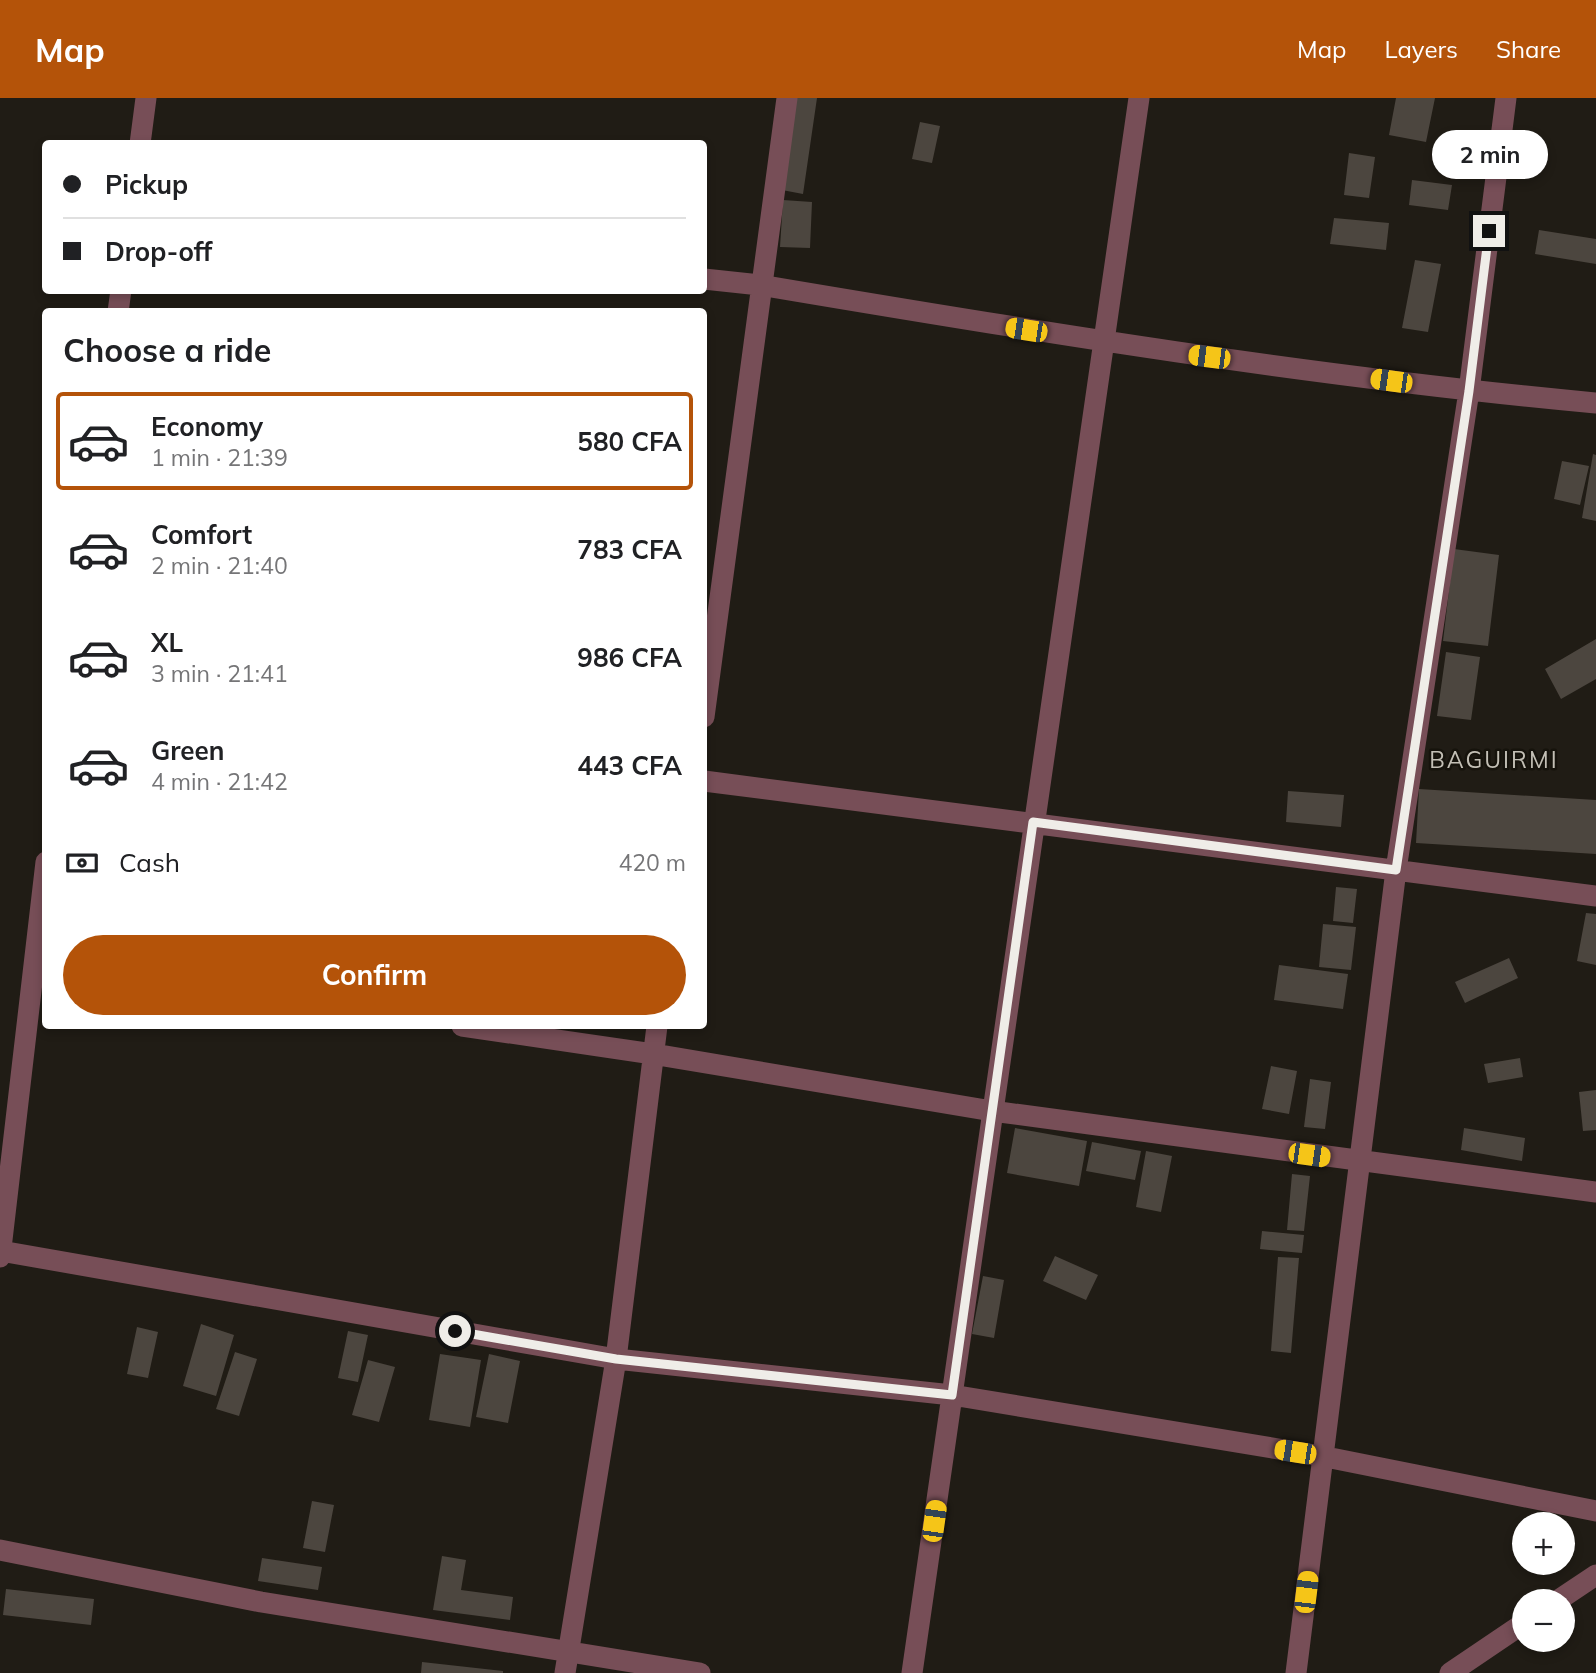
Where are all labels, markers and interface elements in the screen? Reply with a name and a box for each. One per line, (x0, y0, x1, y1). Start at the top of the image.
text: Map (35, 29, 105, 70)
text: Map (1297, 34, 1346, 64)
text: Layers (1384, 34, 1458, 64)
text: Share (1496, 34, 1561, 64)
callout: 2 min (1431, 130, 1547, 178)
text: 2 min (1460, 140, 1520, 169)
text: Pickup (105, 168, 188, 201)
route end (1473, 215, 1505, 247)
text: Drop-off (105, 235, 212, 268)
car (1004, 316, 1049, 344)
text: Choose a ride (63, 330, 271, 370)
car (1187, 344, 1232, 370)
car (1369, 368, 1414, 394)
icon: car (67, 410, 130, 473)
text: Economy (151, 410, 263, 443)
text: 580 CFA (577, 425, 682, 458)
text: 1 min · 21:39 (151, 443, 288, 472)
icon: car (67, 518, 130, 581)
text: Comfort (151, 518, 252, 551)
text: 783 CFA (577, 533, 682, 566)
text: 2 min · 21:40 (151, 551, 288, 580)
icon: car (67, 626, 130, 689)
text: XL (151, 626, 183, 659)
text: 986 CFA (577, 641, 682, 674)
text: 3 min · 21:41 (151, 659, 288, 688)
icon: car (67, 734, 130, 797)
text: Green (151, 734, 224, 767)
district label: BAGUIRMI (1429, 745, 1559, 774)
text: 443 CFA (577, 749, 682, 782)
text: 4 min · 21:42 (151, 767, 288, 796)
icon: cash (63, 844, 101, 882)
text: Cash (119, 846, 180, 879)
text: 420 m (618, 848, 686, 877)
button: Confirm (63, 935, 686, 1015)
car (1287, 1142, 1332, 1168)
route start (439, 1315, 471, 1347)
car (1273, 1438, 1318, 1466)
car (921, 1499, 948, 1543)
map controls (1512, 1512, 1575, 1652)
button: + (1512, 1512, 1575, 1575)
car (1294, 1570, 1319, 1614)
button: − (1512, 1589, 1575, 1652)

